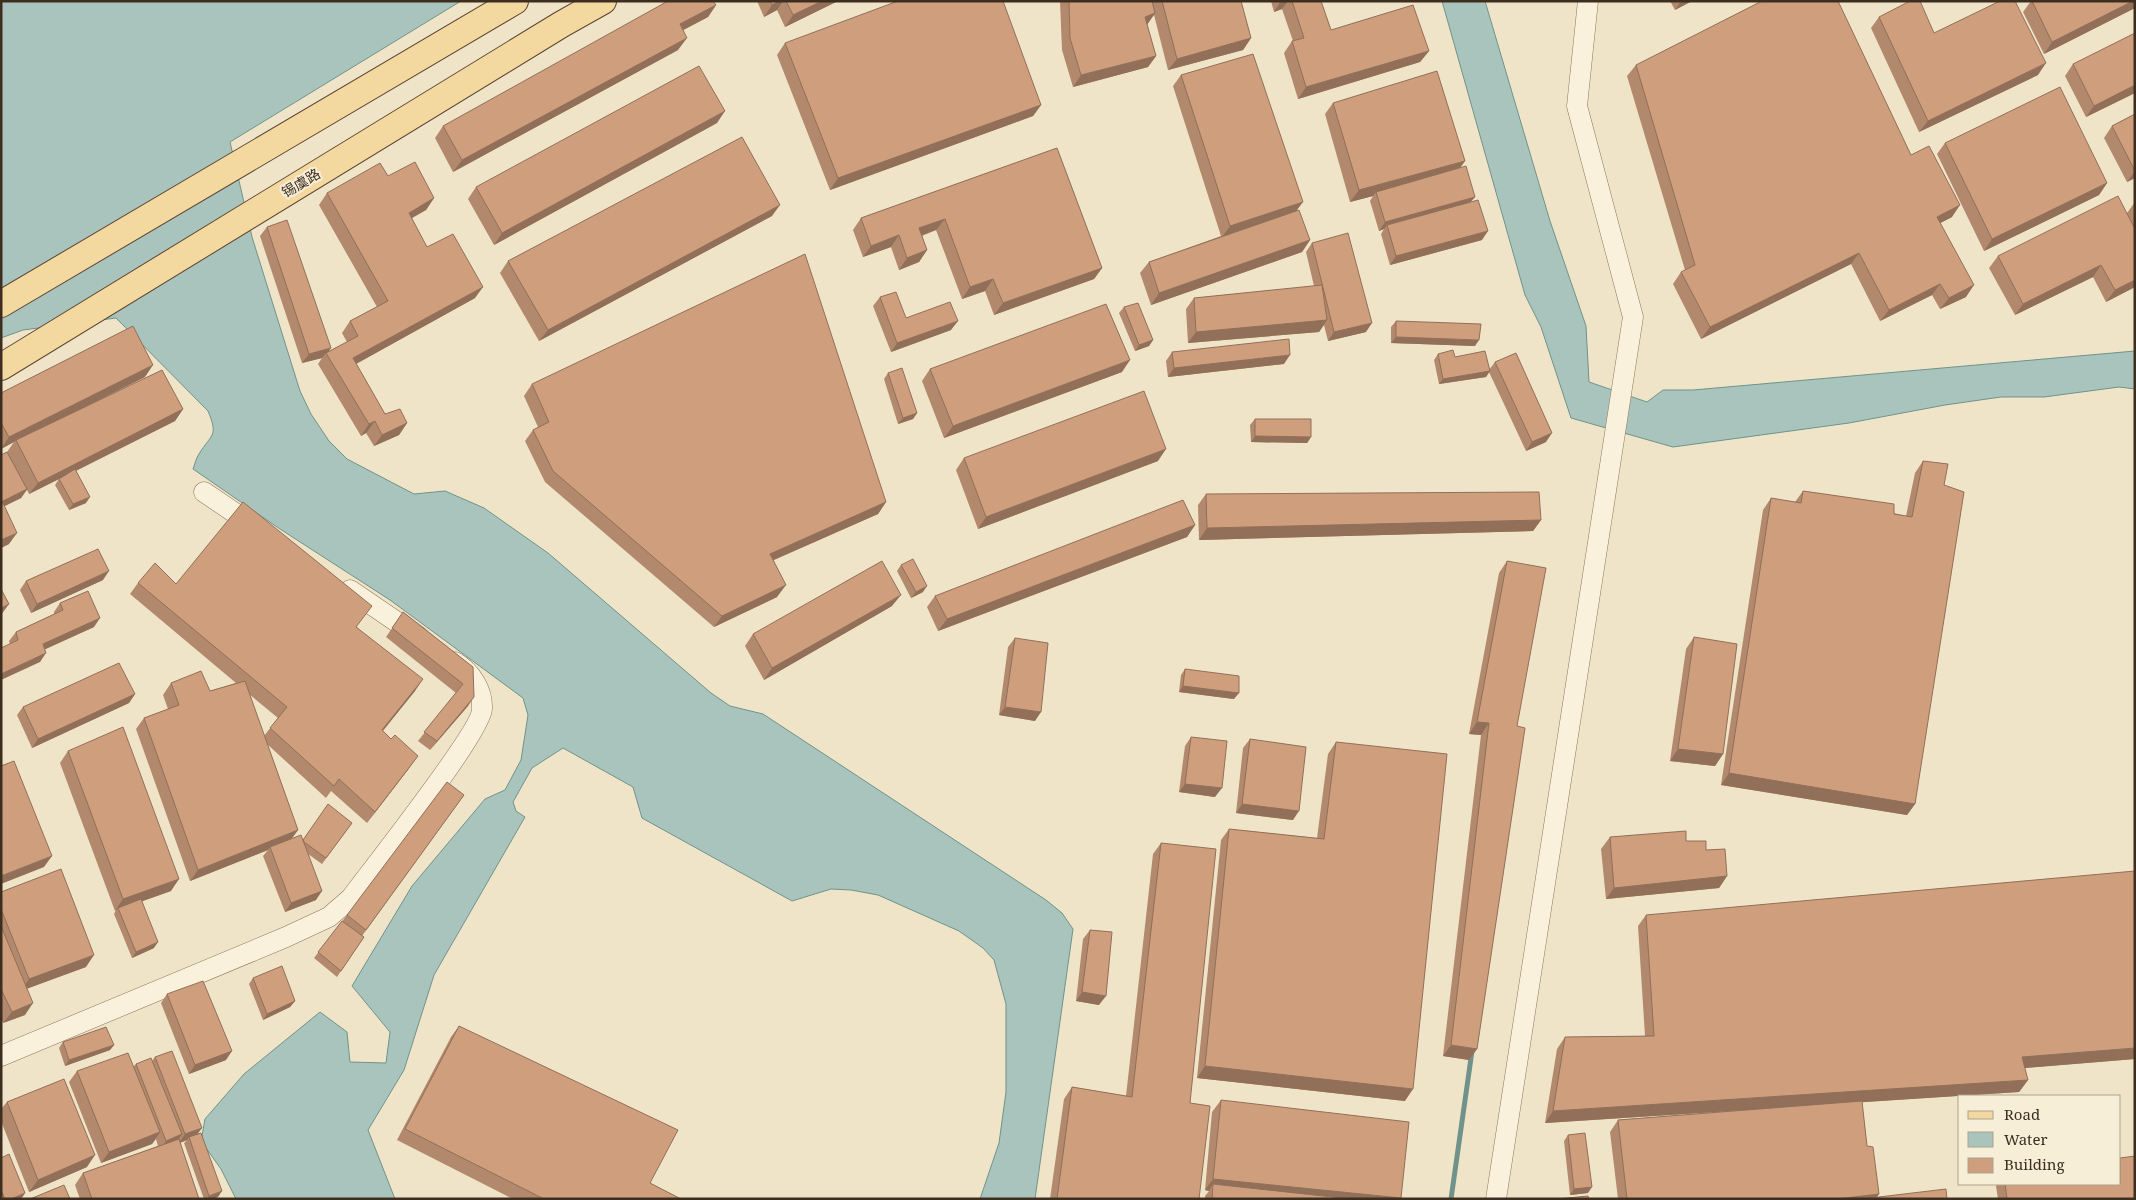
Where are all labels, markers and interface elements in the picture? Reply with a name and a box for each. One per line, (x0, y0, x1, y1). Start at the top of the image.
street label: 锡虞路 (278, 164, 324, 202)
legend (1958, 1095, 2121, 1185)
text: Road (2004, 1104, 2040, 1124)
text: Water (2004, 1129, 2047, 1149)
text: Building (2004, 1154, 2065, 1174)

